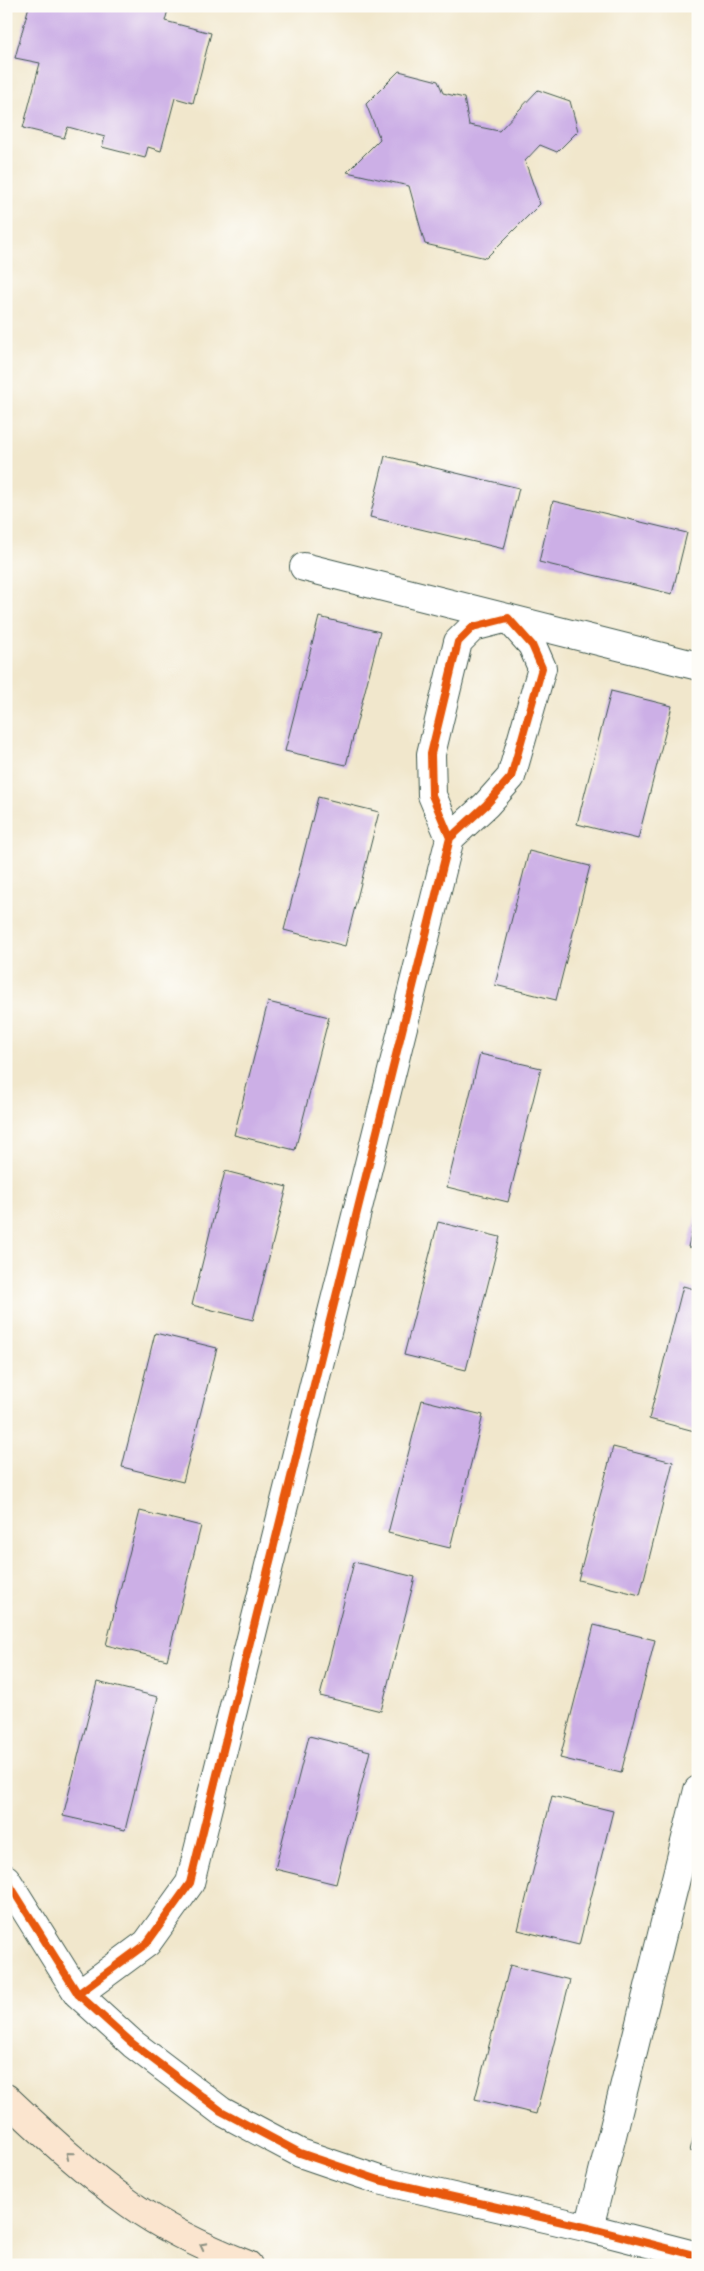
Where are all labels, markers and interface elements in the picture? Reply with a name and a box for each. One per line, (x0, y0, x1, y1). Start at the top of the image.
one-way arrow (66, 2152, 75, 2161)
one-way arrow (200, 2242, 209, 2252)

